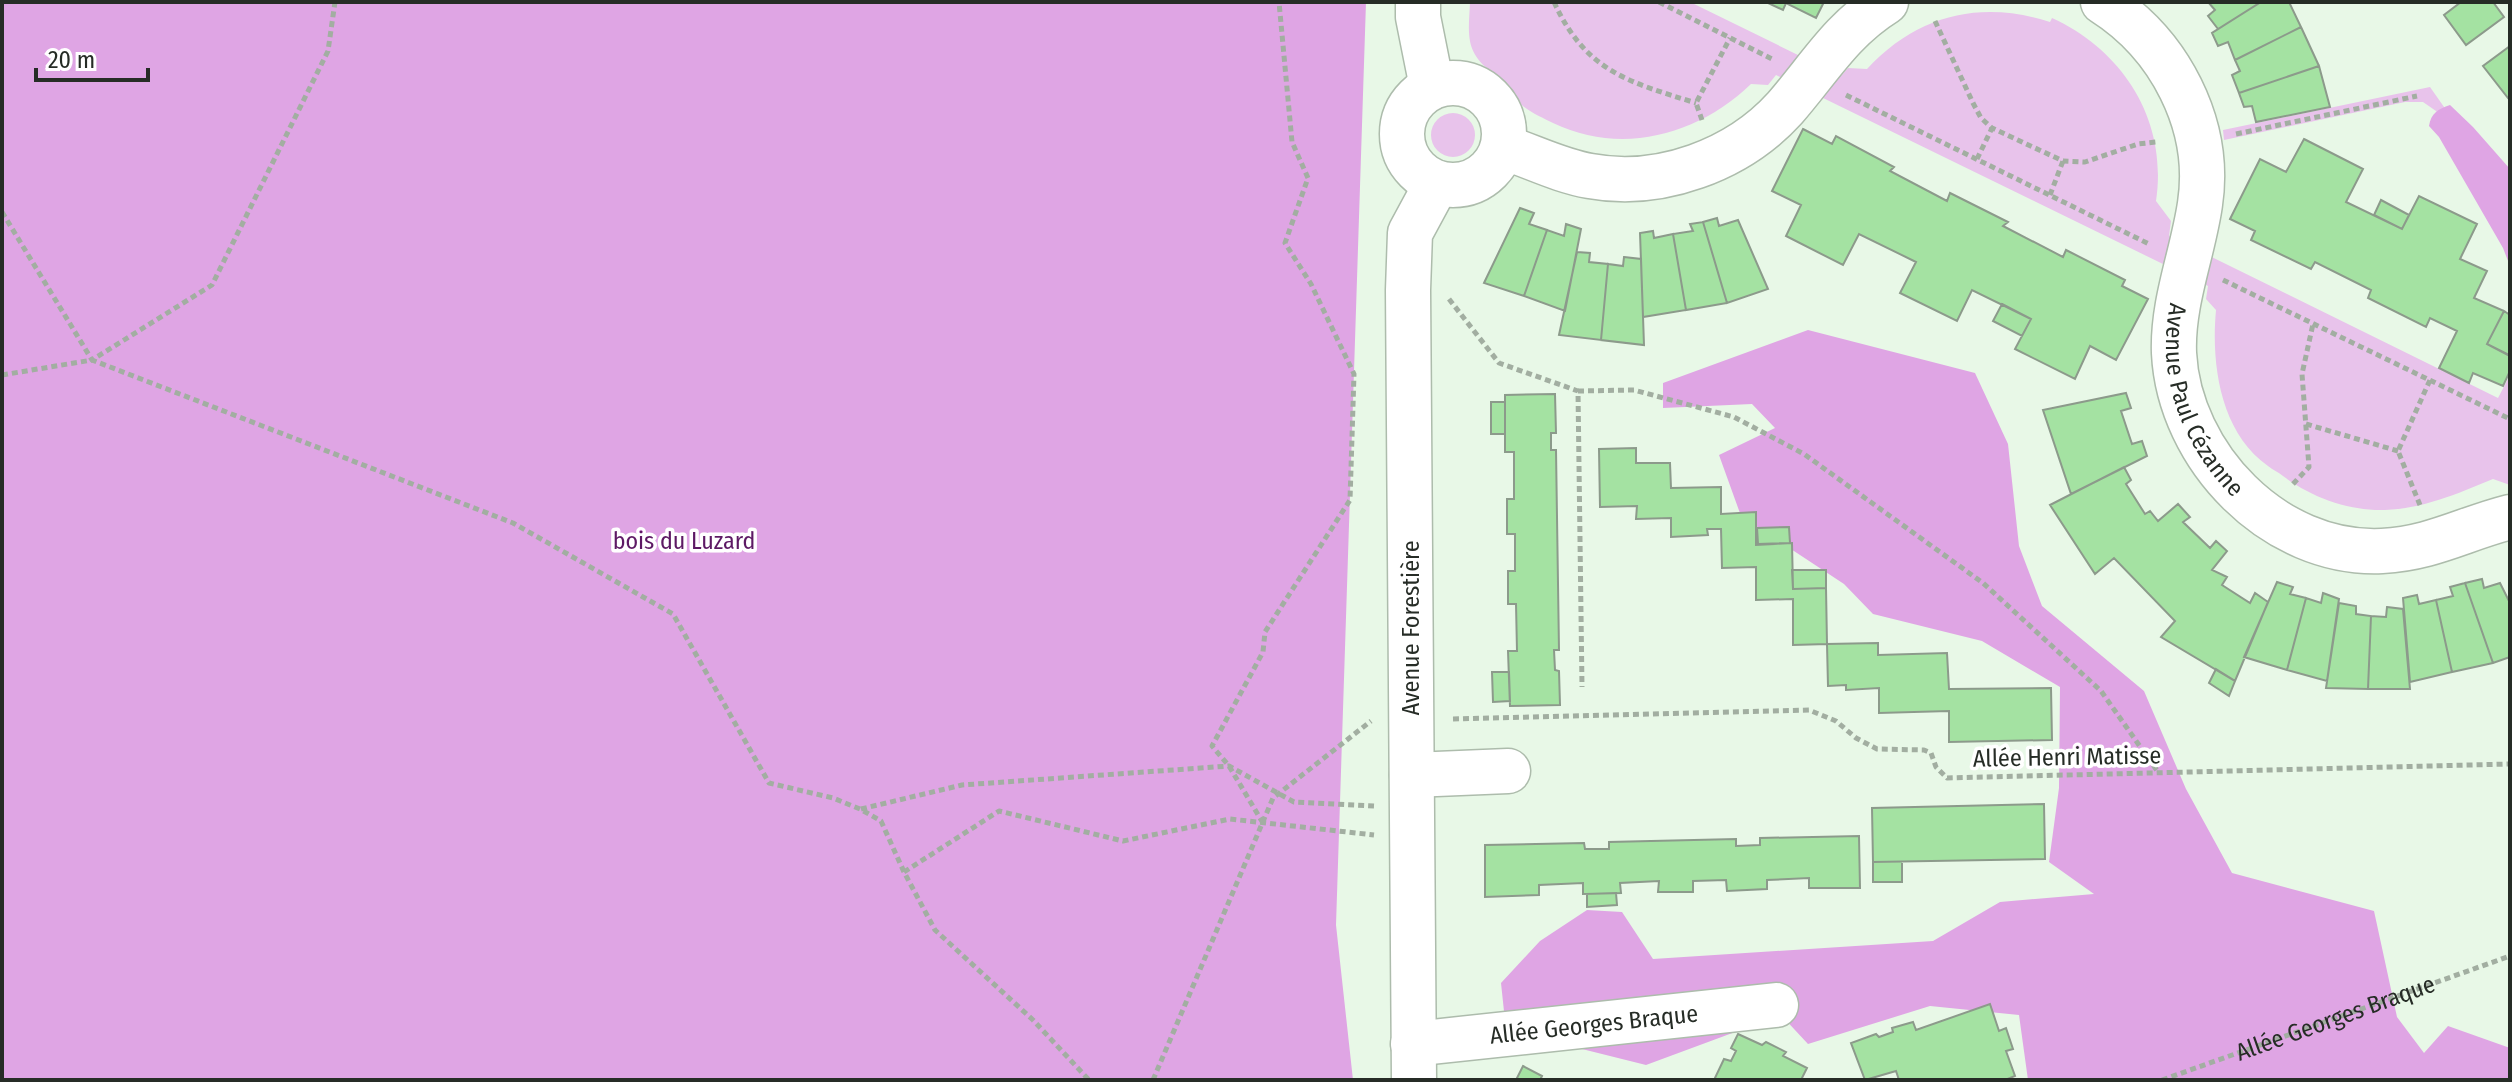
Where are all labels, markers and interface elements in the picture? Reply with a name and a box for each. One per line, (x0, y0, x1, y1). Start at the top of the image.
scale bar (36, 32, 148, 82)
text: 20 m (48, 46, 95, 74)
street label: Avenue Paul Cézanne (2160, 301, 2249, 502)
park label: bois du Luzard (613, 527, 755, 555)
street label: Avenue Forestière (1397, 540, 1425, 716)
street label: Allée Henri Matisse (1973, 741, 2161, 773)
street label: Allée Georges Braque (2232, 970, 2439, 1067)
street label: Allée Georges Braque (1488, 999, 1700, 1050)

